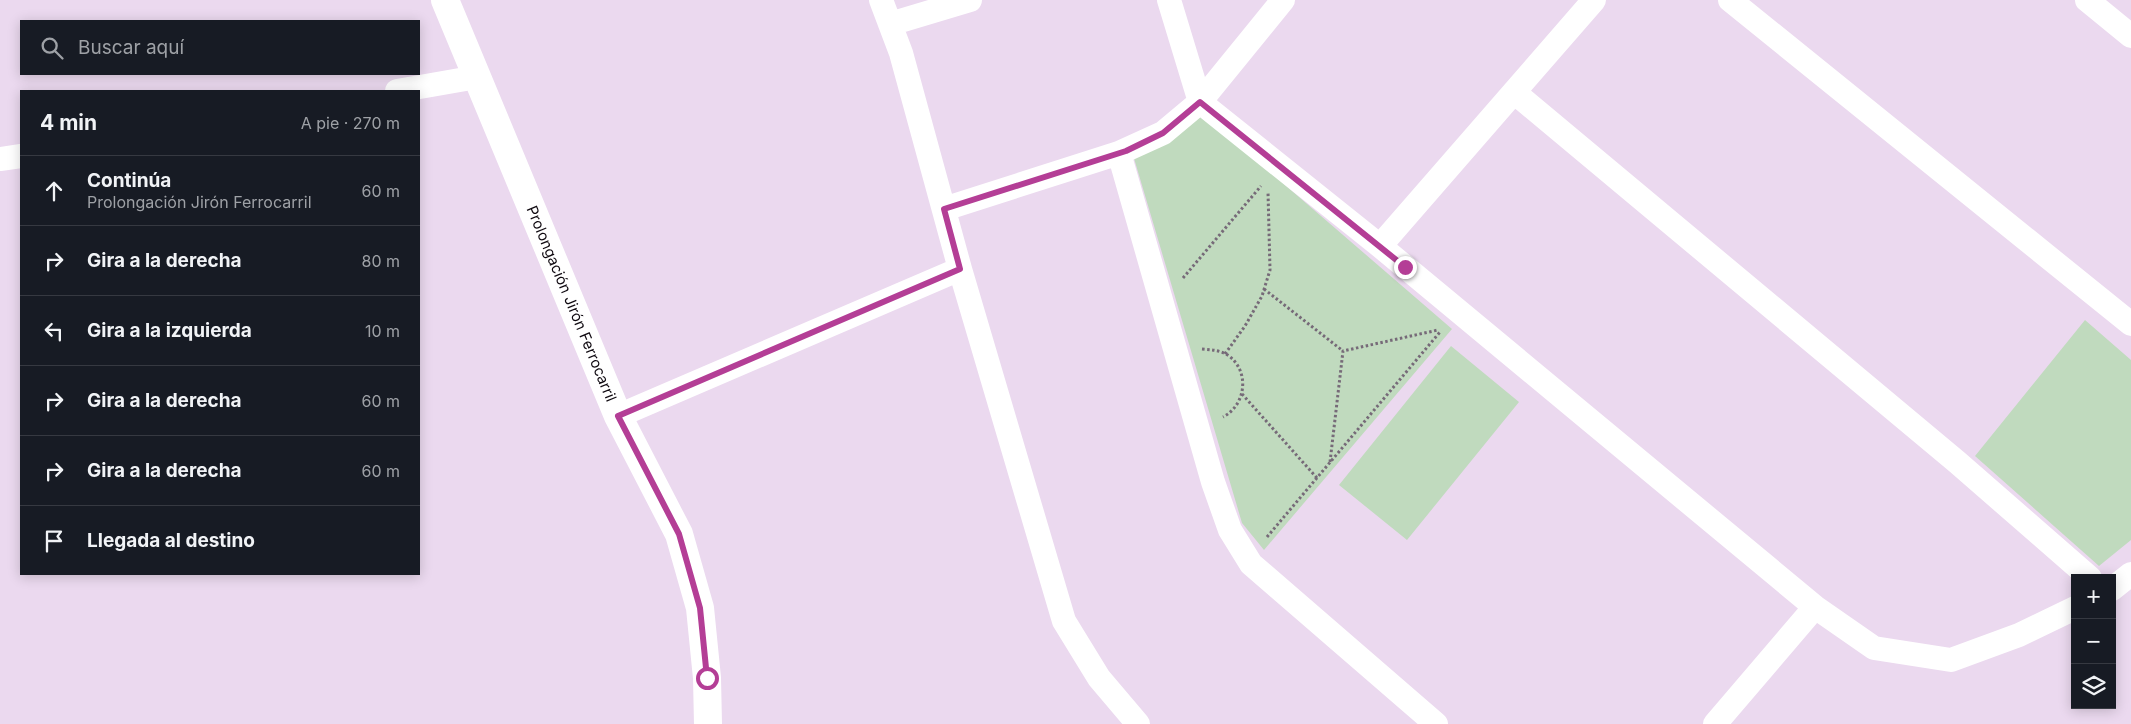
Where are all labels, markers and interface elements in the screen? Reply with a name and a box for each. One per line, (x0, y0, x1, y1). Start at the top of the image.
search box (20, 20, 420, 75)
icon: search (38, 34, 66, 62)
text: Buscar aquí (78, 36, 184, 59)
text: 4 min (40, 110, 97, 135)
text: A pie · 270 m (301, 113, 400, 133)
text: Continúa (87, 169, 171, 192)
icon: ahead (40, 177, 68, 205)
text: 60 m (361, 181, 400, 201)
text: Prolongación Jirón Ferrocarril (87, 192, 312, 212)
street label: Prolongación Jirón Ferrocarril (523, 203, 621, 405)
icon: right (40, 247, 68, 275)
text: Gira a la derecha (87, 249, 242, 272)
text: 80 m (361, 251, 400, 271)
route end (1394, 256, 1417, 279)
icon: left (40, 317, 68, 345)
text: Gira a la izquierda (87, 319, 252, 342)
text: 10 m (365, 321, 400, 341)
icon: right (40, 387, 68, 415)
text: Gira a la derecha (87, 389, 242, 412)
text: 60 m (361, 391, 400, 411)
icon: right (40, 457, 68, 485)
text: Gira a la derecha (87, 459, 242, 482)
text: 60 m (361, 461, 400, 481)
icon: arrive (40, 527, 68, 555)
text: Llegada al destino (87, 529, 255, 552)
map controls (2071, 574, 2116, 709)
button: + (2071, 574, 2116, 619)
button: − (2071, 619, 2116, 664)
button: layers (2071, 664, 2116, 709)
route start (696, 667, 719, 690)

